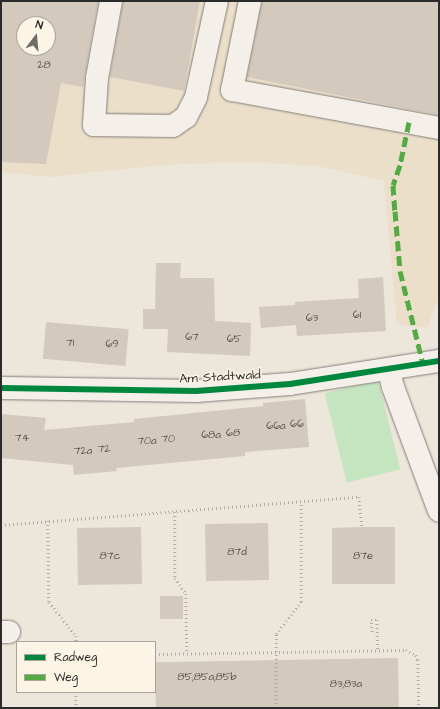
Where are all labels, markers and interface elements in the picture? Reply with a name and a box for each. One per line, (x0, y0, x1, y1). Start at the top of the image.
north arrow (16, 16, 56, 56)
text: N (34, 17, 45, 33)
house number: 28 (37, 58, 51, 72)
house number: 61 (353, 308, 361, 322)
house number: 63 (306, 311, 318, 325)
house number: 67 (185, 330, 199, 344)
house number: 65 (227, 332, 241, 346)
house number: 71 (66, 336, 74, 350)
house number: 69 (105, 337, 119, 351)
street label: Am Stadtwald (179, 367, 261, 387)
house number: 66 (290, 417, 304, 431)
house number: 66a (266, 419, 286, 433)
house number: 68 (226, 426, 240, 440)
house number: 68a (201, 428, 221, 442)
house number: 74 (15, 431, 29, 445)
house number: 70 (161, 432, 175, 446)
house number: 70a (137, 434, 157, 448)
house number: 72 (97, 442, 111, 456)
house number: 72a (74, 444, 92, 458)
house number: 87d (227, 545, 247, 559)
house number: 87c (100, 549, 120, 563)
house number: 87e (353, 549, 373, 563)
legend (16, 641, 156, 693)
text: Radweg (54, 649, 97, 666)
text: Weg (54, 669, 78, 686)
house number: 85;85a;85b (177, 670, 237, 684)
house number: 83;83a (330, 677, 362, 691)

